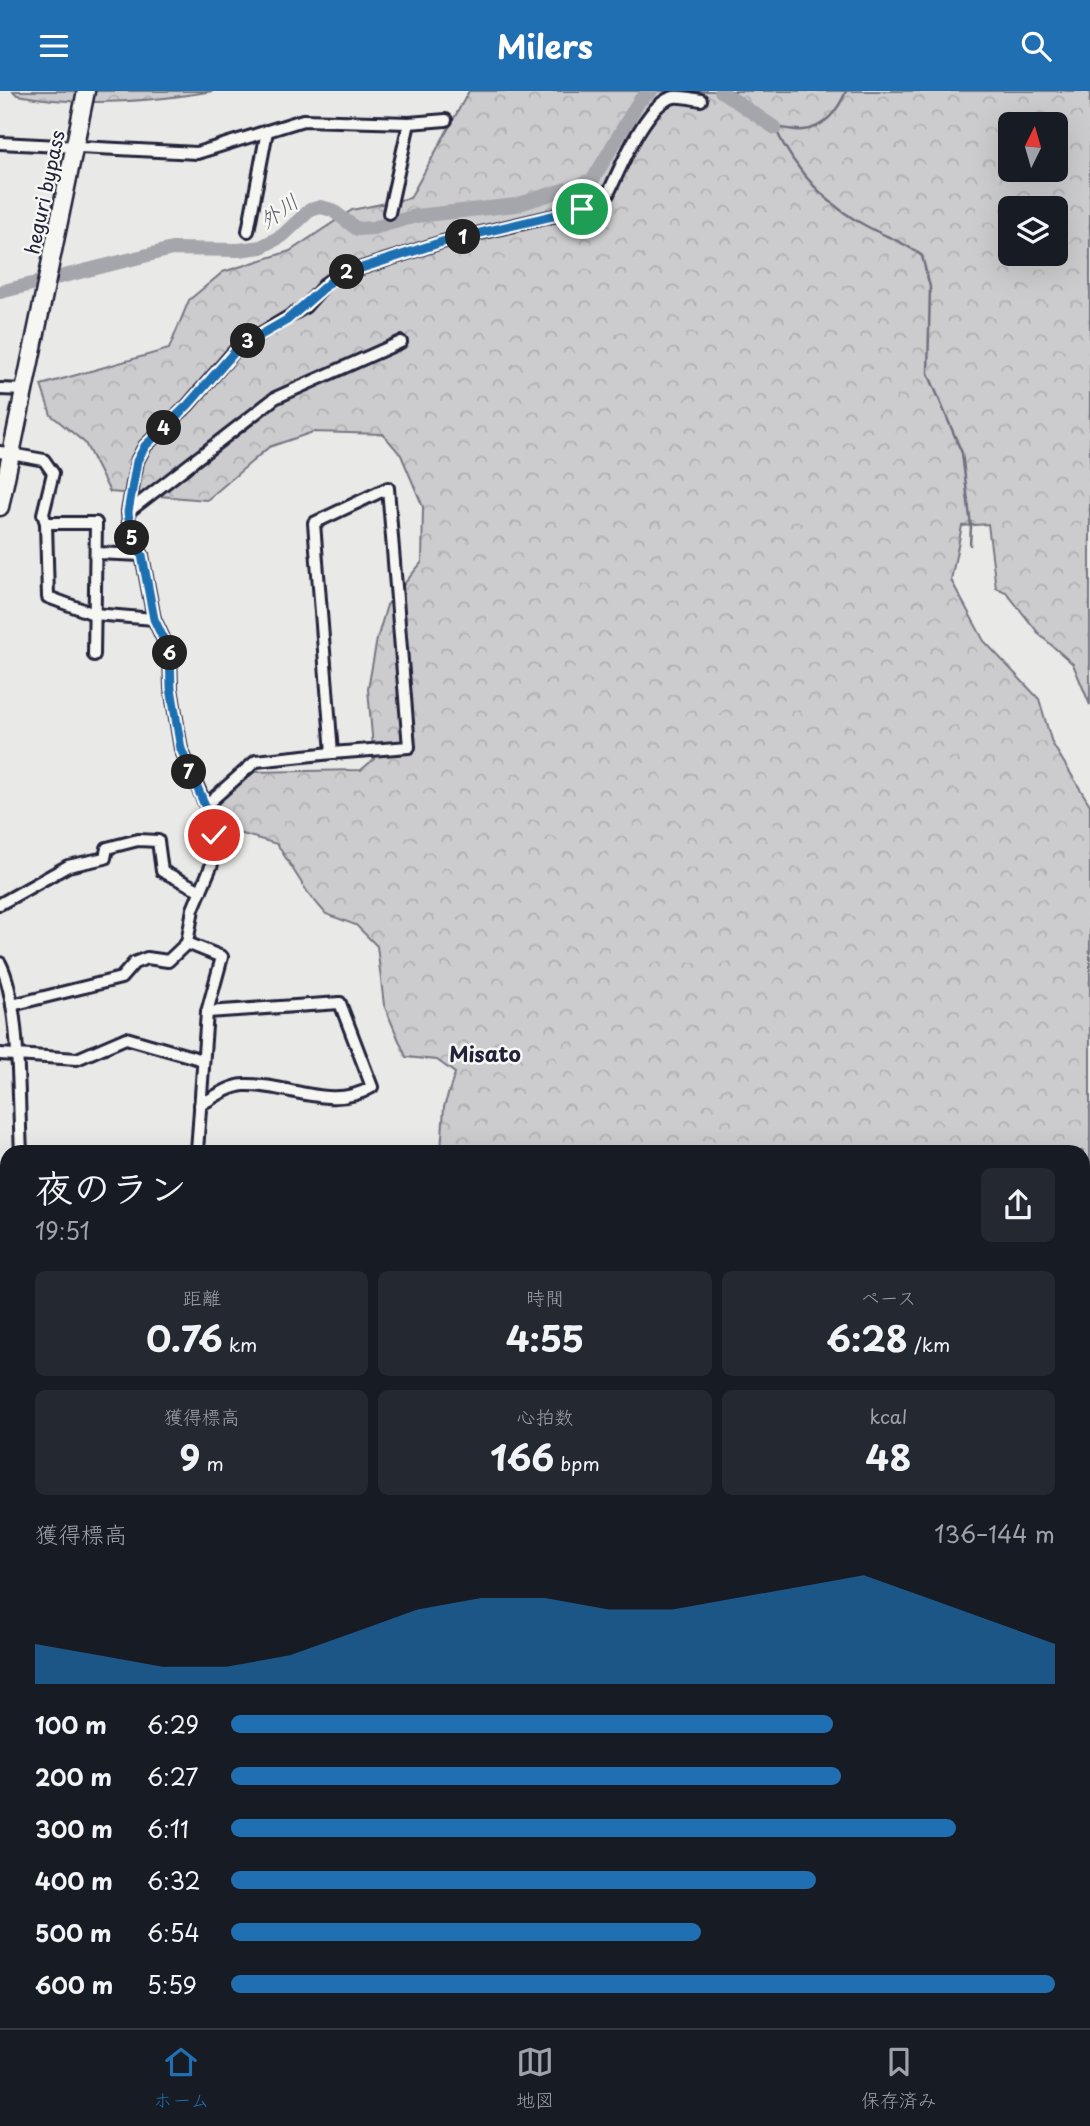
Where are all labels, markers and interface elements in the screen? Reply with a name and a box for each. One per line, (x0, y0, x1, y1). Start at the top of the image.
text: Milers (497, 22, 593, 70)
icon: menu (35, 27, 73, 65)
icon: search (1017, 27, 1055, 65)
north arrow (998, 112, 1068, 182)
map controls (998, 112, 1068, 266)
street label: heguri bypass (17, 127, 71, 257)
pin (552, 179, 612, 239)
water label: 外川 (252, 185, 304, 235)
icon: arrive (563, 190, 601, 228)
button: layers (998, 196, 1068, 266)
pin: 1 (446, 219, 480, 255)
text: 1 (458, 222, 467, 250)
pin: 2 (330, 255, 364, 289)
text: 2 (340, 257, 353, 285)
pin: 3 (230, 323, 266, 359)
text: 3 (241, 326, 254, 354)
pin: 4 (146, 411, 182, 445)
text: 4 (157, 413, 170, 441)
pin: 5 (114, 521, 150, 555)
text: 5 (125, 523, 138, 551)
pin: 6 (152, 635, 188, 671)
text: 6 (163, 638, 176, 666)
pin: 7 (172, 755, 206, 789)
text: 7 (183, 757, 194, 785)
pin (184, 805, 244, 865)
icon: check (195, 816, 233, 854)
district label: Misato (449, 1037, 521, 1069)
text: 夜のラン (35, 1158, 187, 1215)
button: share (981, 1168, 1055, 1242)
text: 19:51 (35, 1213, 90, 1248)
text: 距離 (183, 1283, 221, 1311)
text: 時間 (526, 1283, 564, 1311)
text: ペース (860, 1283, 916, 1311)
text: 0.76 (146, 1311, 223, 1364)
text: 4:55 (506, 1311, 584, 1364)
text: 6:28 (826, 1311, 908, 1364)
text: km (223, 1330, 257, 1358)
text: /km (908, 1330, 950, 1358)
text: 獲得標高 (164, 1402, 240, 1430)
text: 心拍数 (516, 1402, 574, 1430)
text: kcal (869, 1402, 907, 1430)
text: 9 (179, 1430, 200, 1483)
text: 166 (490, 1430, 554, 1483)
text: 48 (865, 1430, 911, 1483)
text: m (200, 1449, 224, 1477)
text: bpm (554, 1449, 600, 1477)
text: 獲得標高 (35, 1516, 127, 1551)
text: 136–144 m (934, 1516, 1055, 1551)
text: 100 m (35, 1707, 107, 1742)
text: 6:29 (147, 1707, 199, 1742)
text: 200 m (35, 1759, 112, 1794)
text: 6:27 (147, 1759, 198, 1794)
text: 300 m (35, 1811, 113, 1846)
text: 6:11 (147, 1811, 189, 1846)
text: 400 m (35, 1863, 113, 1898)
text: 6:32 (147, 1863, 201, 1898)
text: 500 m (35, 1915, 112, 1950)
text: 6:54 (147, 1915, 200, 1950)
text: 600 m (35, 1967, 113, 2002)
text: 5:59 (147, 1967, 197, 2002)
tab: ホーム (153, 2043, 210, 2113)
tab: 地図 (516, 2043, 554, 2113)
tab: 保存済み (861, 2043, 937, 2113)

